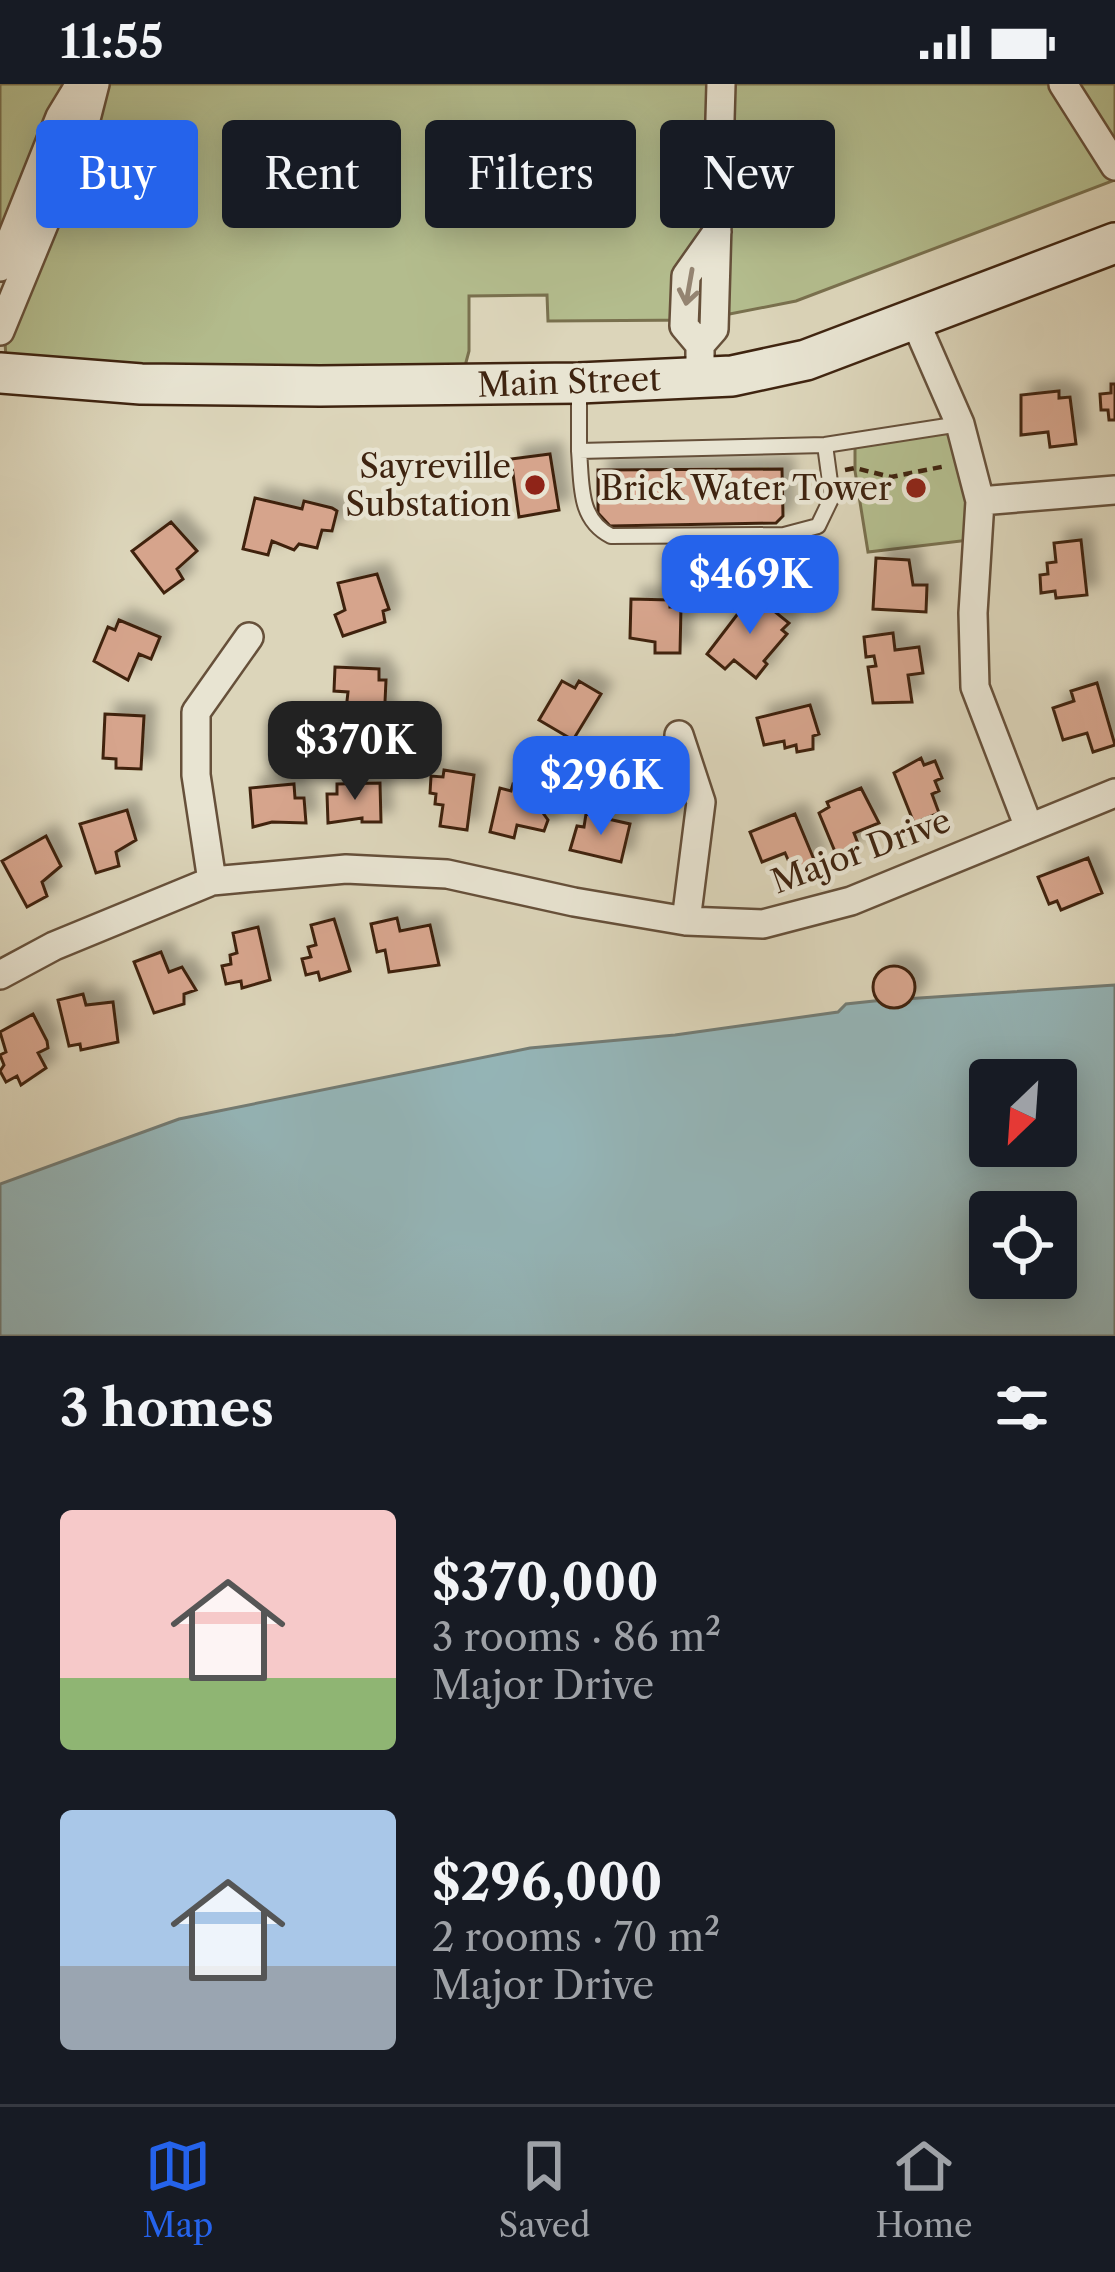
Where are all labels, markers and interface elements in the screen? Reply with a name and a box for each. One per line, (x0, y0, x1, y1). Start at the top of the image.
text: 11:55 (60, 14, 164, 70)
chip: Buy (36, 120, 198, 228)
chip: Rent (222, 120, 401, 228)
chip: Filters (425, 120, 636, 228)
chip: New (660, 120, 835, 228)
one-way arrow (676, 267, 699, 306)
street label: Main Street (477, 358, 662, 406)
place label: Sayreville Substation (345, 446, 511, 525)
place label: Brick Water Tower (600, 468, 892, 509)
marker: Sayreville Substation (522, 472, 548, 498)
marker: Brick Water Tower (903, 475, 929, 501)
pin: $469K (666, 535, 834, 637)
text: $469K (689, 550, 811, 598)
pin: $370K (271, 701, 439, 803)
text: $370K (295, 716, 415, 764)
pin: $296K (517, 736, 685, 838)
text: $296K (540, 751, 662, 799)
street label: Major Drive (766, 800, 956, 902)
north arrow (969, 1059, 1077, 1167)
map controls (969, 1059, 1077, 1299)
button: locate (969, 1191, 1077, 1299)
icon: filters (989, 1375, 1055, 1441)
text: 3 homes (60, 1377, 274, 1439)
text: $370,000 (432, 1551, 659, 1613)
icon: home (156, 1558, 300, 1702)
text: 3 rooms · 86 m² (432, 1613, 721, 1661)
text: Major Drive (432, 1661, 654, 1709)
text: $296,000 (432, 1851, 662, 1913)
icon: home (156, 1858, 300, 2002)
text: 2 rooms · 70 m² (432, 1913, 720, 1961)
text: Major Drive (432, 1961, 654, 2009)
tab: Map (143, 2133, 213, 2246)
tab: Saved (499, 2133, 590, 2246)
tab: Home (875, 2133, 972, 2246)

